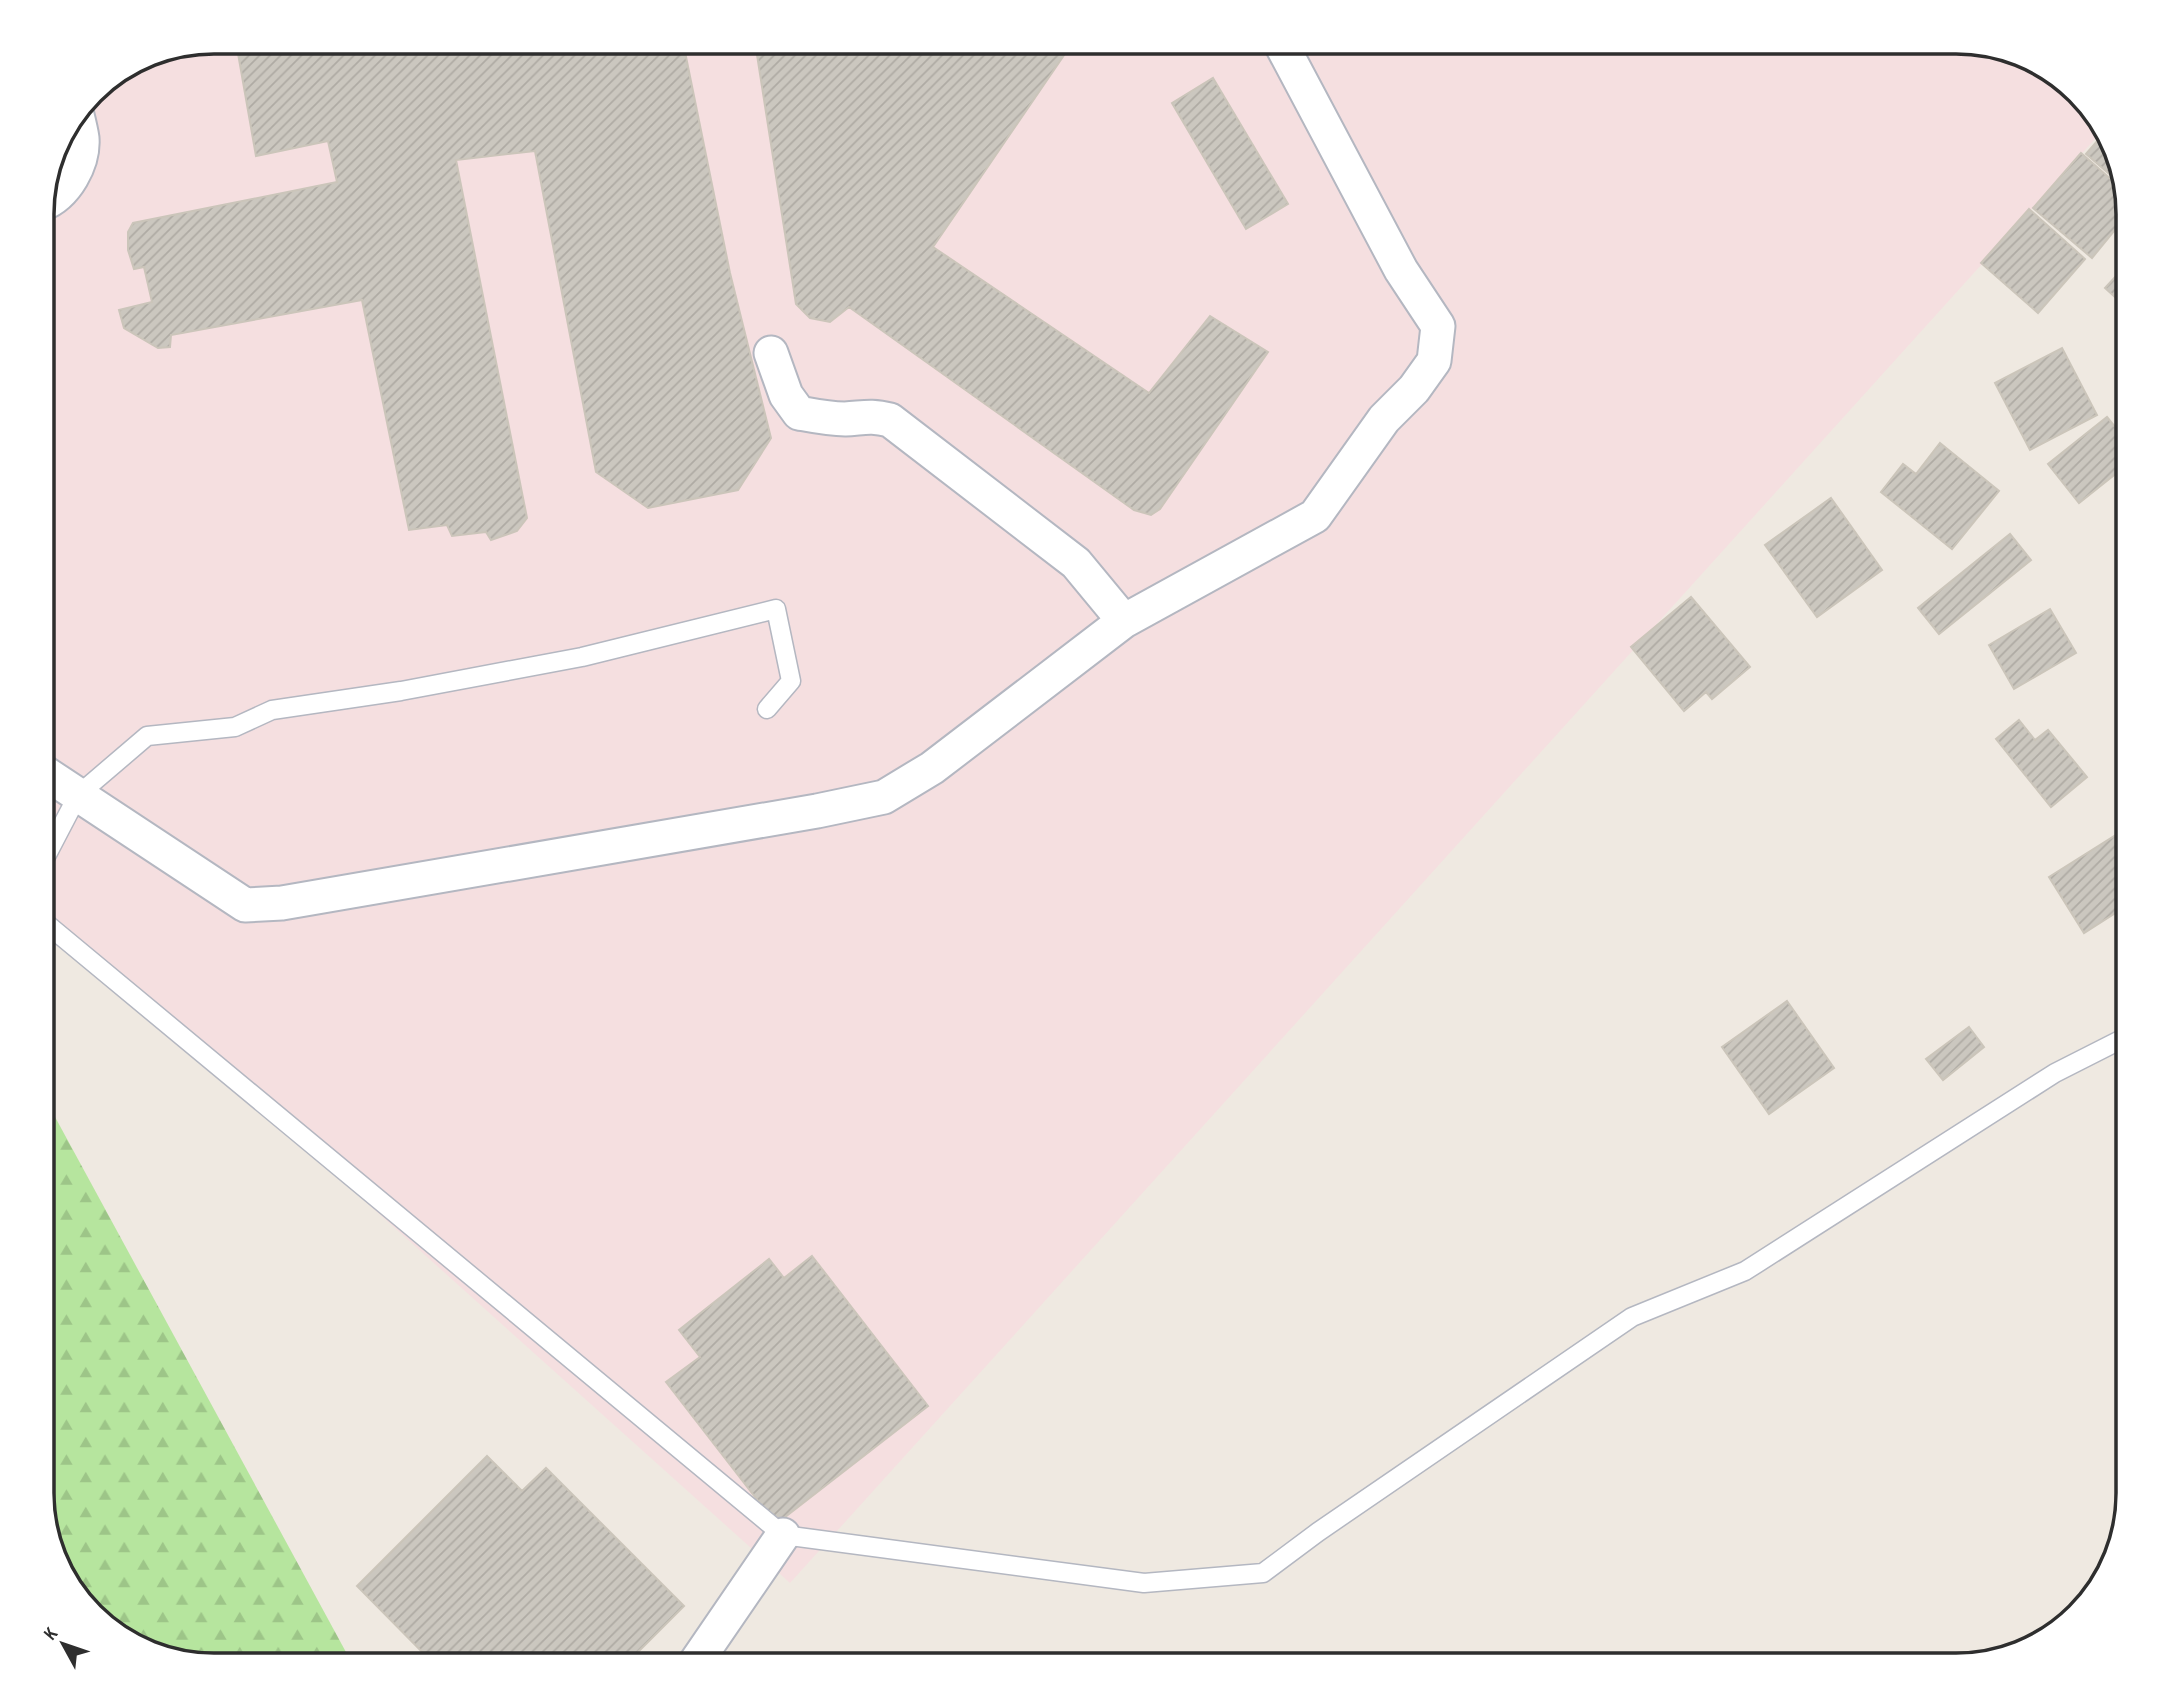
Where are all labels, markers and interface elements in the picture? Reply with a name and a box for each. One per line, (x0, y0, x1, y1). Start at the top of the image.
north arrow (28, 1609, 98, 1679)
text: K (39, 1623, 63, 1645)

